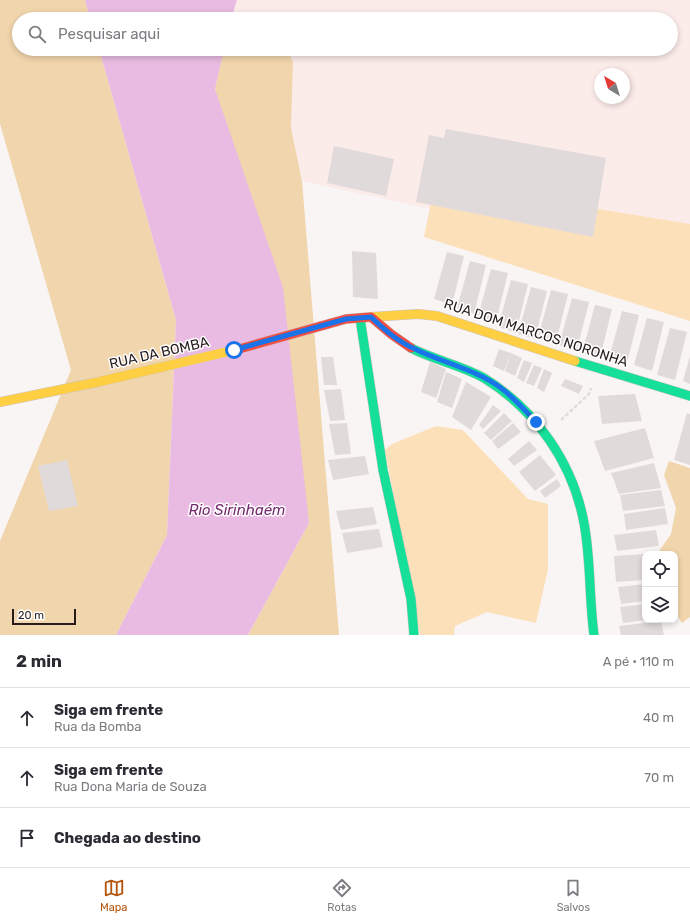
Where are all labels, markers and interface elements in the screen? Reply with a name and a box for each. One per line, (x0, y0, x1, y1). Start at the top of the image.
search box (12, 12, 678, 56)
icon: search (26, 23, 48, 45)
text: Pesquisar aqui (58, 25, 160, 43)
north arrow (594, 68, 630, 104)
street label: RUA DOM MARCOS NORONHA (442, 295, 631, 371)
street label: RUA DA BOMBA (108, 333, 211, 373)
route start (225, 341, 243, 359)
route end (527, 413, 545, 431)
water label: Rio Sirinhaém (189, 501, 285, 519)
map controls (642, 551, 678, 623)
button: locate (642, 551, 678, 587)
button: layers (642, 587, 678, 623)
scale bar (12, 607, 76, 626)
text: 20 m (18, 609, 44, 622)
text: 2 min (16, 651, 62, 671)
text: A pé · 110 m (603, 654, 674, 669)
text: Siga em frente (54, 701, 163, 719)
icon: ahead (16, 707, 38, 729)
text: 40 m (643, 710, 674, 725)
text: Rua da Bomba (54, 719, 141, 734)
text: Siga em frente (54, 761, 163, 779)
icon: ahead (16, 767, 38, 789)
text: 70 m (644, 770, 674, 785)
text: Rua Dona Maria de Souza (54, 779, 207, 794)
icon: arrive (16, 827, 38, 849)
text: Chegada ao destino (54, 829, 201, 847)
tab: Mapa (100, 877, 127, 914)
tab: Rotas (327, 877, 357, 914)
tab: Salvos (557, 877, 590, 914)

